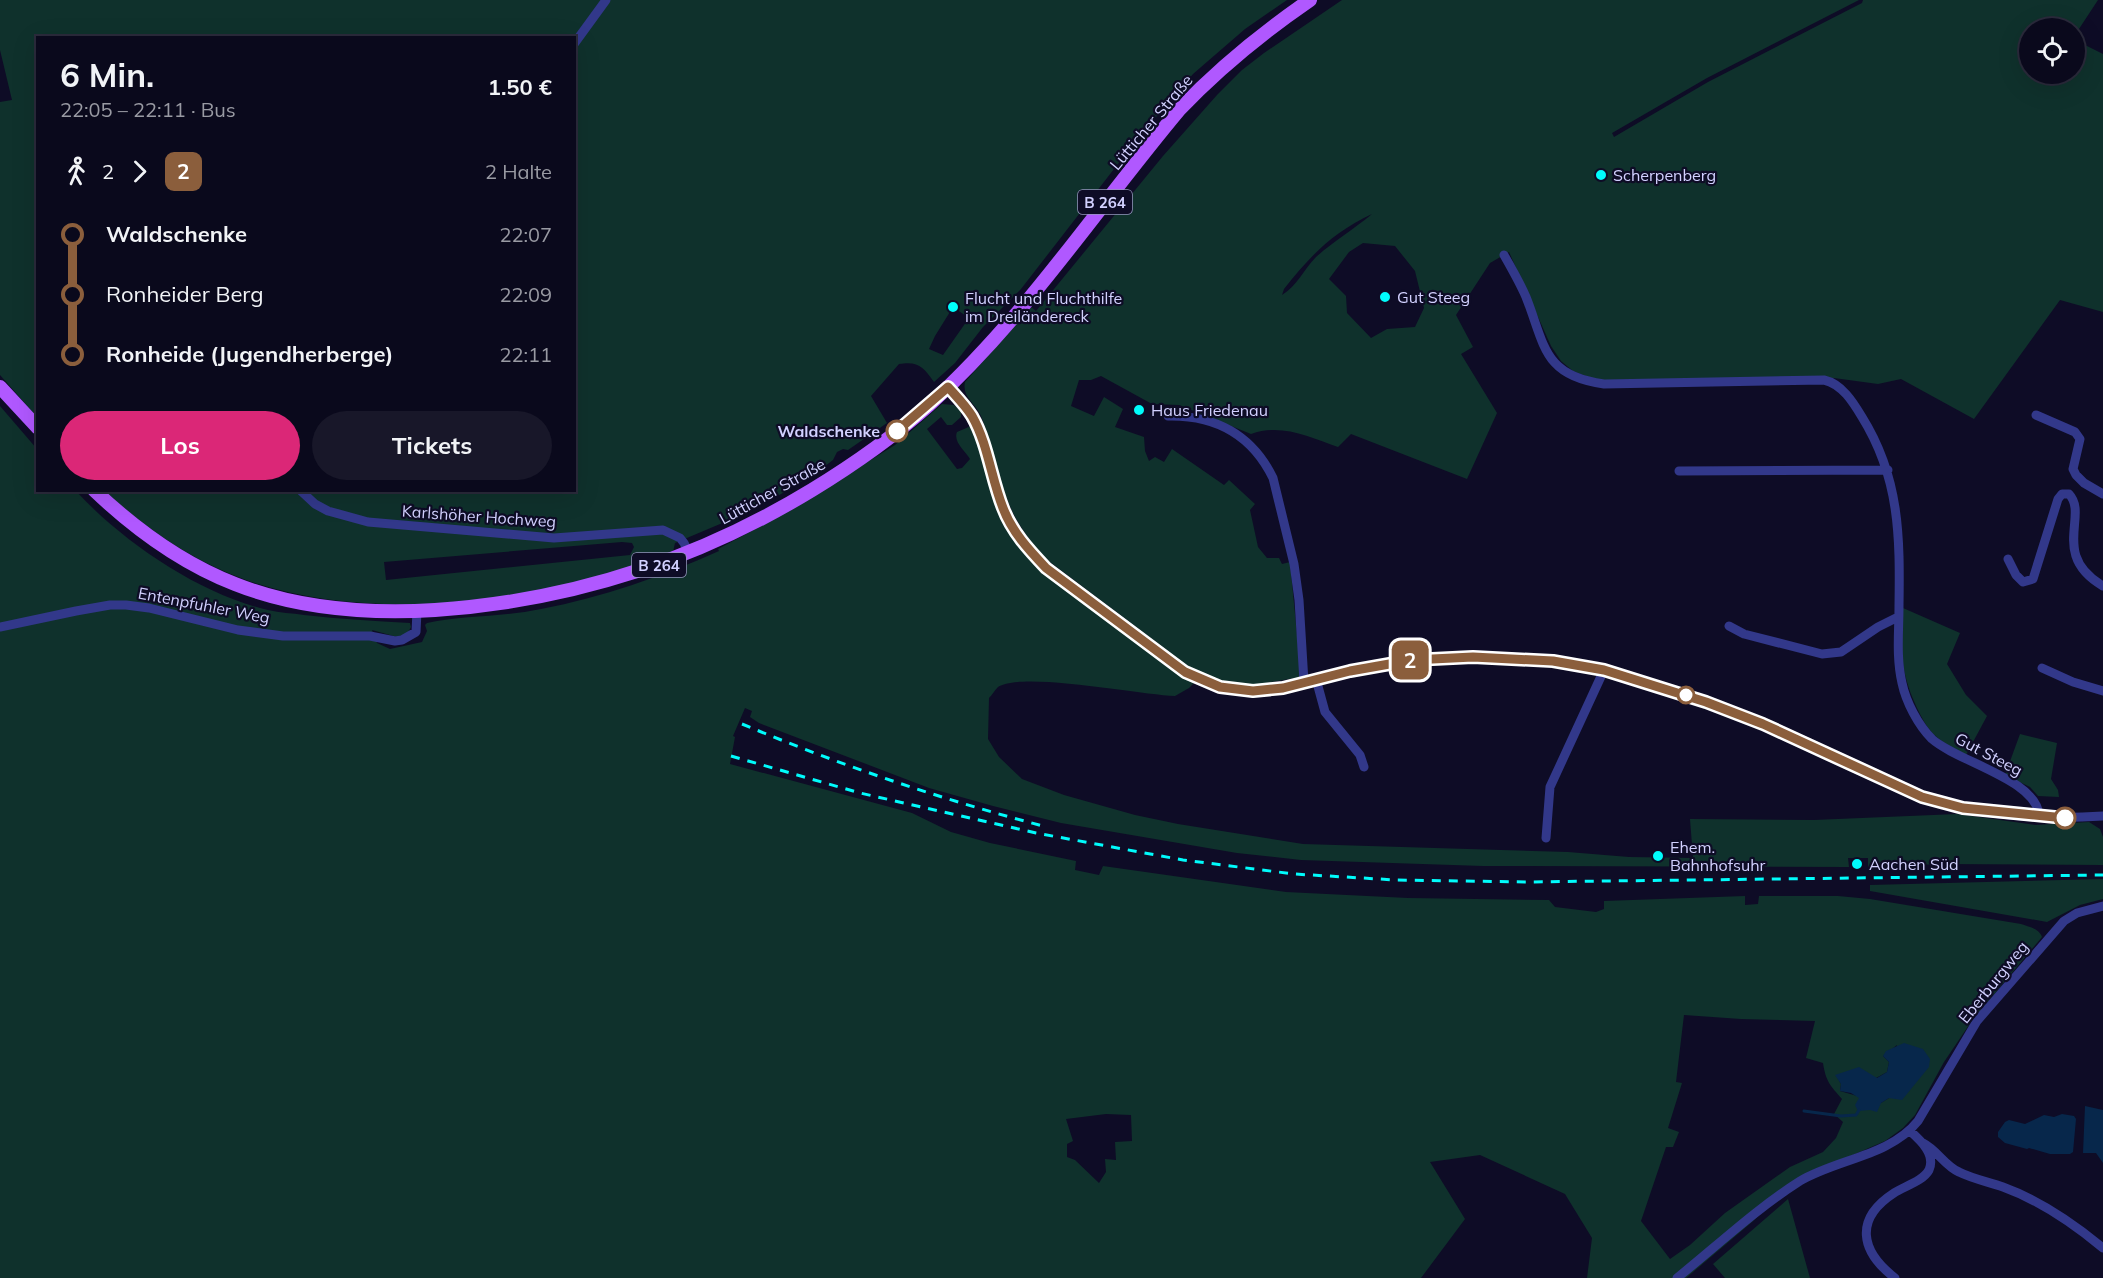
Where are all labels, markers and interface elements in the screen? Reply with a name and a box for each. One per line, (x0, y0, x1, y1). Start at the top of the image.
map controls (2019, 18, 2085, 84)
button: locate (2019, 18, 2085, 84)
text: 6 Min. (60, 54, 154, 95)
street label: Lütticher Straße (1105, 70, 1197, 174)
text: 1.50 € (488, 73, 552, 101)
text: 22:05 – 22:11 · Bus (60, 97, 236, 122)
icon: walk (60, 155, 93, 188)
icon: forward (123, 155, 156, 188)
text: 2 (177, 158, 190, 184)
text: 2 (102, 159, 114, 184)
text: 2 Halte (485, 159, 552, 184)
place label: Scherpenberg (1613, 165, 1716, 185)
marker: Scherpenberg (1594, 168, 1608, 182)
road number: B 264 (1078, 190, 1132, 214)
text: Waldschenke (106, 220, 247, 248)
text: 22:07 (499, 222, 552, 247)
text: Ronheider Berg (106, 280, 263, 308)
text: 22:09 (499, 282, 552, 307)
place label: Gut Steeg (1397, 287, 1470, 307)
place label: Flucht und Fluchthilfe im Dreiländereck (965, 288, 1122, 326)
marker: Gut Steeg (1378, 290, 1392, 304)
marker: Flucht und Fluchthilfe im Dreiländereck (946, 300, 960, 314)
text: Ronheide (Jugendherberge) (106, 340, 393, 368)
text: 22:11 (499, 342, 552, 367)
place label: Haus Friedenau (1151, 400, 1268, 420)
marker: Haus Friedenau (1132, 403, 1146, 417)
button: Los (60, 411, 300, 480)
button: Tickets (312, 411, 552, 480)
marker: Waldschenke (886, 420, 908, 442)
place label: Waldschenke (777, 421, 880, 441)
street label: Lütticher Straße (715, 454, 829, 528)
street label: Karlshöher Hochweg (401, 501, 557, 531)
road number: B 264 (632, 553, 686, 577)
street label: Entenpfuhler Weg (137, 582, 271, 628)
line badge: 2 (1390, 640, 1430, 680)
text: 2 (1404, 647, 1416, 673)
unlabelled marker (1677, 686, 1695, 704)
street label: Gut Steeg (1952, 728, 2026, 780)
unlabelled marker (2054, 807, 2076, 829)
place label: Ehem. Bahnhofsuhr (1670, 837, 1766, 875)
marker: Ehem. Bahnhofsuhr (1651, 849, 1665, 863)
place label: Aachen Süd (1869, 854, 1959, 874)
marker: Aachen Süd (1850, 857, 1864, 871)
street label: Eberburgweg (1954, 937, 2032, 1027)

